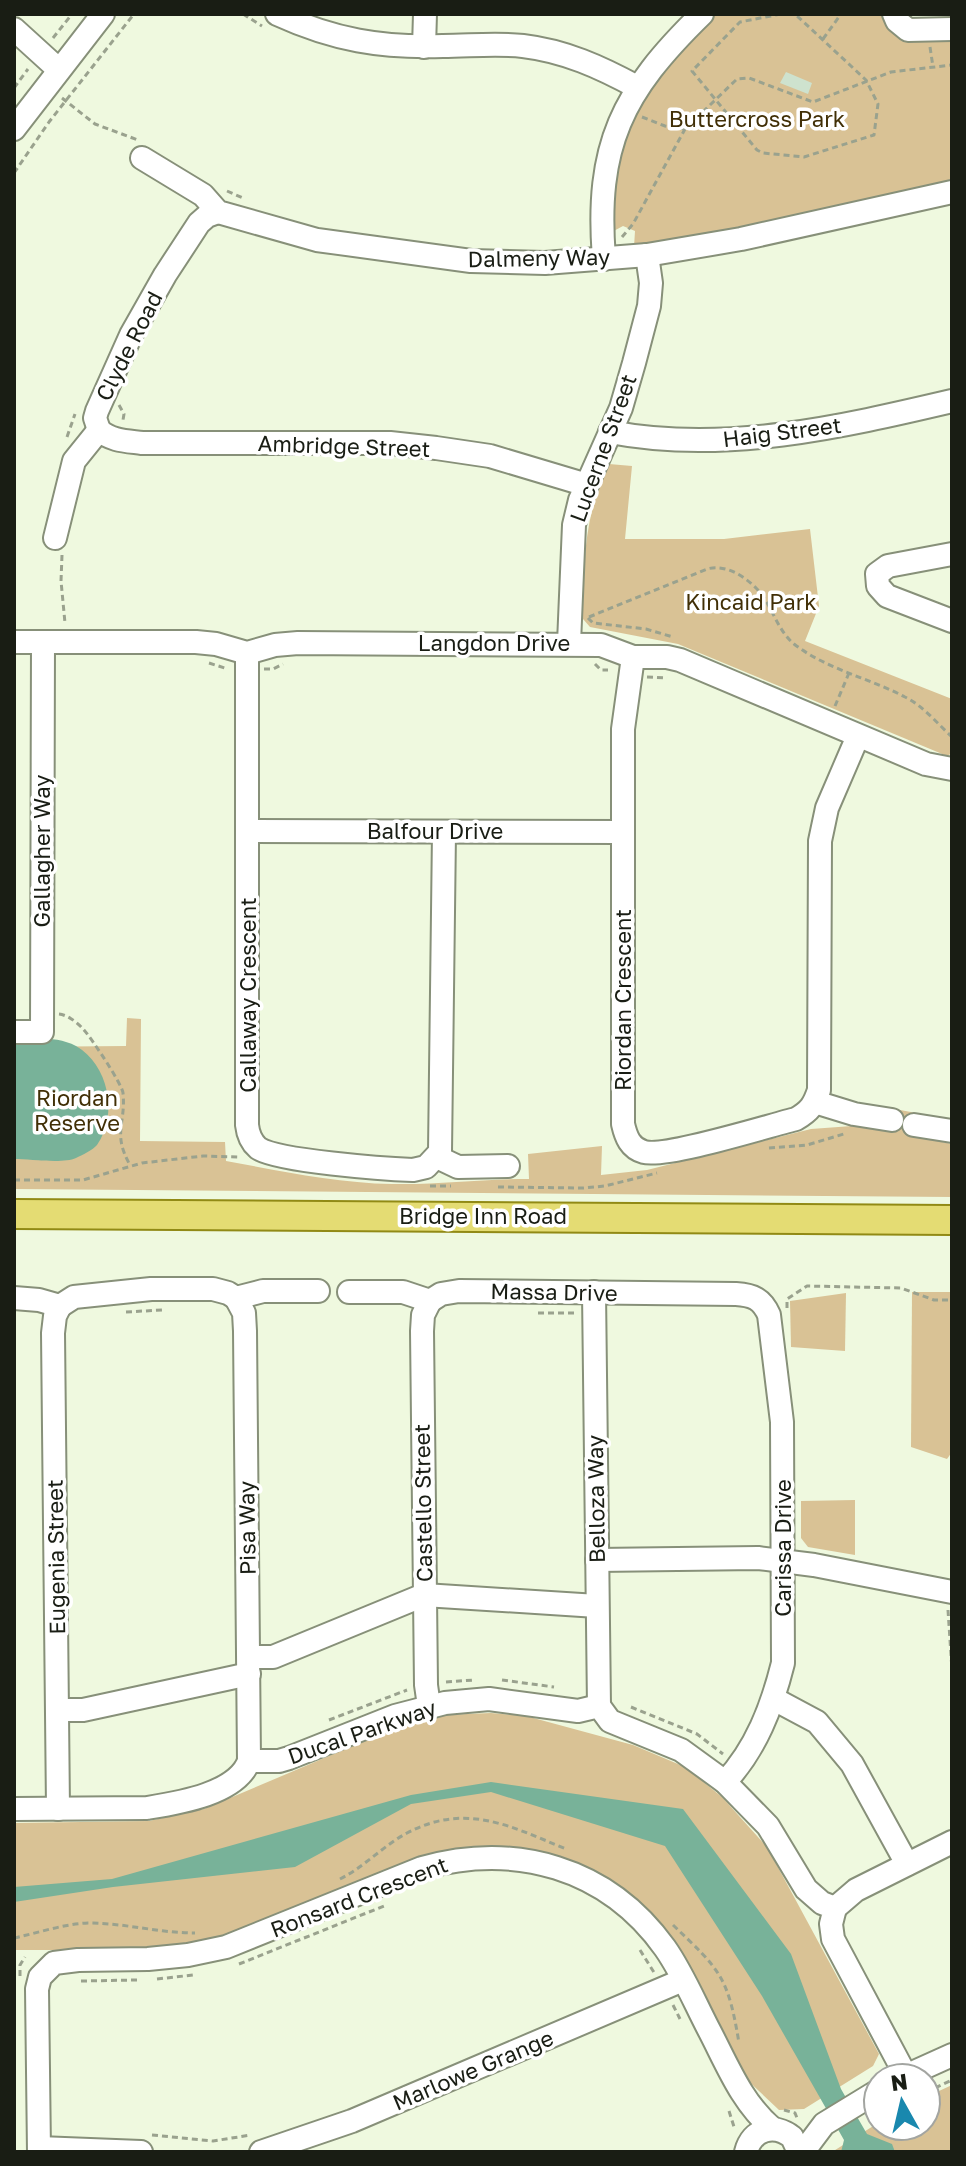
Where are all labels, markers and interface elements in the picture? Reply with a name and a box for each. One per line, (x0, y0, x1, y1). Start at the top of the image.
park label: Buttercross Park (669, 105, 845, 132)
street label: Dalmeny Way (467, 243, 610, 272)
street label: Clyde Road (89, 287, 168, 405)
street label: Lucerne Street (563, 370, 642, 526)
street label: Haig Street (721, 411, 843, 452)
street label: Ambridge Street (257, 429, 431, 462)
park label: Kincaid Park (685, 588, 817, 615)
street label: Langdon Drive (418, 629, 570, 656)
street label: Gallagher Way (28, 775, 55, 927)
street label: Balfour Drive (367, 817, 503, 844)
street label: Callaway Crescent (234, 897, 261, 1093)
street label: Riordan Crescent (609, 909, 636, 1091)
park label: Riordan Reserve (34, 1084, 120, 1136)
street label: Bridge Inn Road (399, 1202, 567, 1229)
street label: Massa Drive (490, 1277, 618, 1306)
street label: Castello Street (408, 1424, 437, 1582)
street label: Belloza Way (581, 1435, 610, 1563)
street label: Eugenia Street (41, 1479, 70, 1635)
street label: Carissa Drive (769, 1479, 796, 1617)
street label: Pisa Way (232, 1481, 261, 1575)
street label: Ducal Parkway (284, 1693, 440, 1770)
street label: Ronsard Crescent (266, 1850, 451, 1943)
street label: Marlowe Grange (388, 2024, 557, 2116)
north arrow (862, 2062, 942, 2142)
text: N (889, 2067, 909, 2096)

